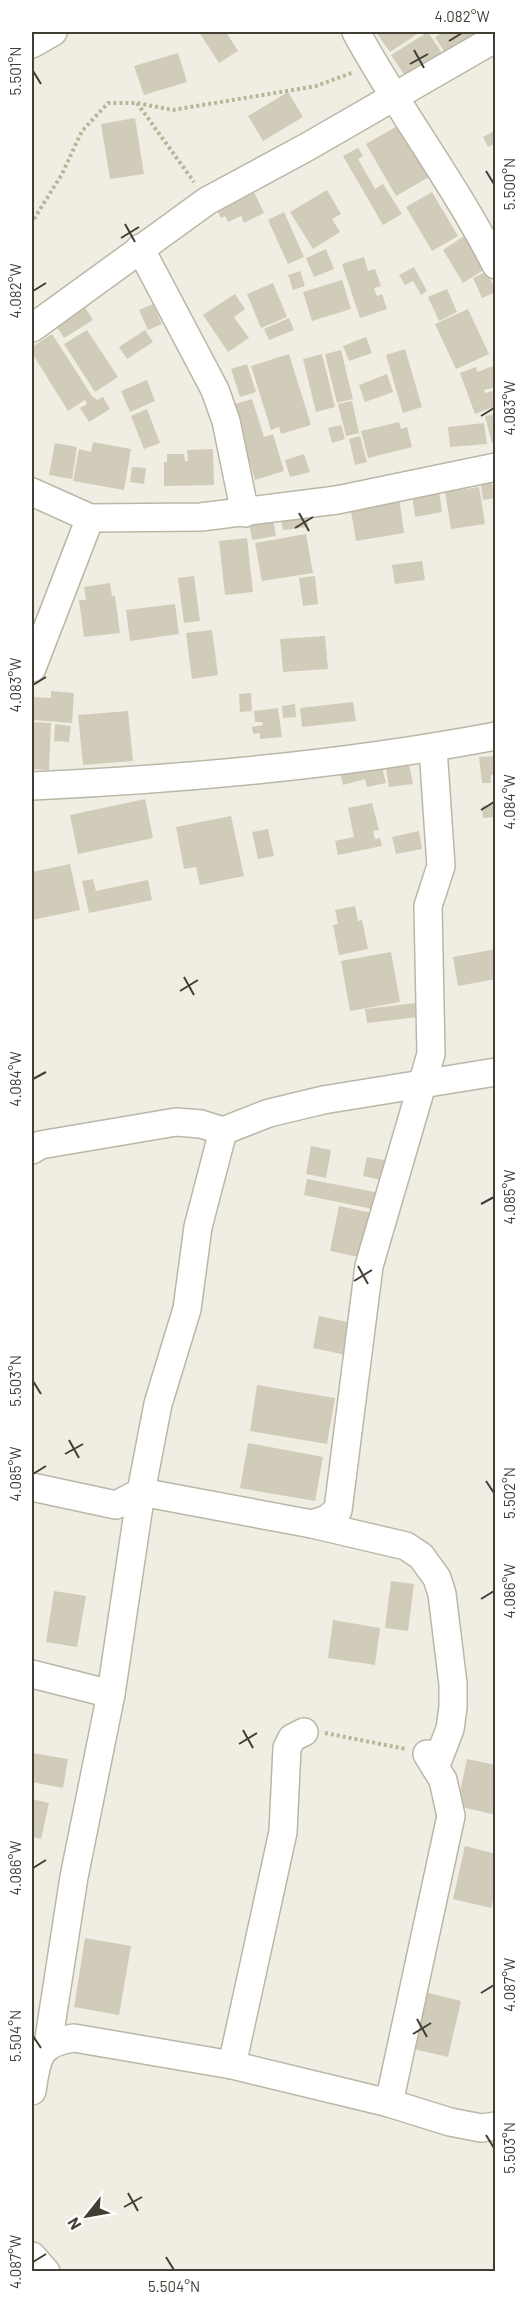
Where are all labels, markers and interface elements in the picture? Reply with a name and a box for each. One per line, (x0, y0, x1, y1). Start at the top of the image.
text: 4.082°W (434, 7, 490, 25)
text: 5.501°N (6, 47, 24, 95)
text: 5.500°N (500, 158, 518, 210)
text: 4.082°W (6, 263, 24, 319)
text: 4.083°W (500, 381, 518, 435)
text: 4.083°W (6, 658, 24, 712)
text: 4.084°W (500, 774, 518, 830)
text: 4.084°W (6, 1051, 24, 1107)
text: 4.085°W (500, 1170, 518, 1224)
text: 5.503°N (6, 1355, 24, 1407)
text: 4.085°W (6, 1447, 24, 1501)
text: 5.502°N (500, 1467, 518, 1519)
text: 4.086°W (500, 1564, 518, 1618)
text: 4.086°W (6, 1841, 24, 1895)
text: 4.087°W (500, 1958, 518, 2012)
text: 5.504°N (6, 2010, 24, 2062)
text: 5.503°N (500, 2122, 518, 2174)
north arrow (57, 2186, 117, 2246)
text: N (63, 2215, 85, 2233)
text: 4.087°W (6, 2235, 24, 2289)
text: 5.504°N (148, 2277, 200, 2295)

